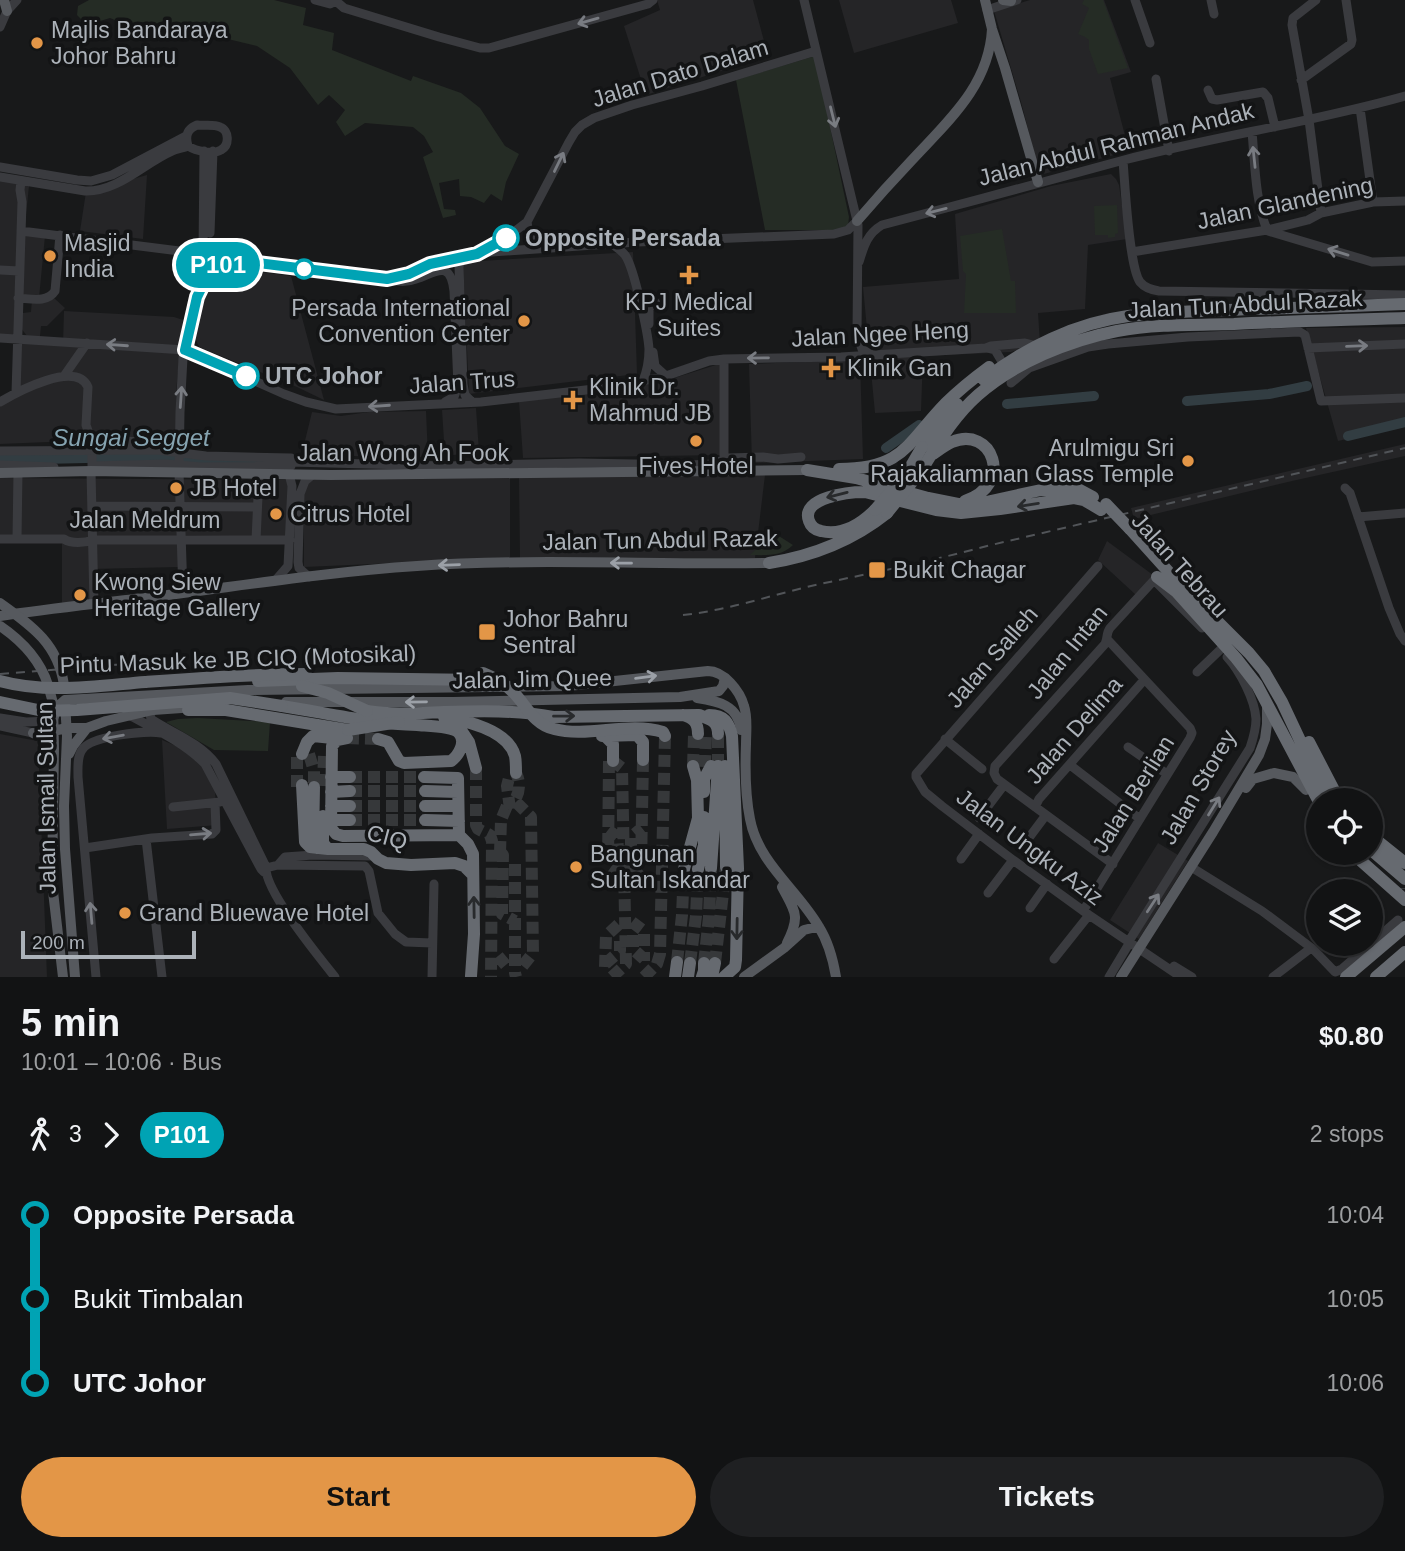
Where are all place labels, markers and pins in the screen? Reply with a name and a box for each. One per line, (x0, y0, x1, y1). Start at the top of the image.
place label: Majlis Bandaraya Johor Bahru (51, 17, 228, 69)
marker: Majlis Bandaraya Johor Bahru (29, 35, 45, 51)
marker: Opposite Persada (493, 225, 519, 251)
place label: Opposite Persada (525, 225, 721, 251)
place label: Masjid India (64, 230, 130, 282)
marker: Masjid India (42, 248, 58, 264)
unlabelled marker (294, 259, 314, 279)
marker: KPJ Medical Suites (679, 265, 699, 285)
place label: KPJ Medical Suites (625, 289, 753, 341)
place label: Persada International Convention Center (291, 295, 510, 347)
marker: Persada International Convention Center (516, 313, 532, 329)
place label: Klinik Gan (847, 355, 952, 381)
marker: Klinik Gan (821, 358, 841, 378)
marker: UTC Johor (233, 363, 259, 389)
place label: UTC Johor (265, 363, 383, 389)
place label: Klinik Dr. Mahmud JB (589, 374, 712, 426)
marker: Klinik Dr. Mahmud JB (563, 390, 583, 410)
marker: Fives Hotel (688, 433, 704, 449)
place label: Arulmigu Sri Rajakaliamman Glass Temple (870, 435, 1174, 487)
place label: Fives Hotel (638, 453, 754, 479)
marker: Arulmigu Sri Rajakaliamman Glass Temple (1180, 453, 1196, 469)
place label: JB Hotel (190, 475, 277, 501)
marker: JB Hotel (168, 480, 184, 496)
place label: Citrus Hotel (290, 501, 410, 527)
marker: Citrus Hotel (268, 506, 284, 522)
place label: Bukit Chagar (893, 557, 1026, 583)
marker: Bukit Chagar (867, 560, 887, 580)
place label: Kwong Siew Heritage Gallery (94, 569, 261, 621)
marker: Kwong Siew Heritage Gallery (72, 587, 88, 603)
place label: Johor Bahru Sentral (503, 606, 628, 658)
marker: Johor Bahru Sentral (477, 622, 497, 642)
place label: Bangunan Sultan Iskandar (590, 841, 750, 893)
marker: Bangunan Sultan Iskandar (568, 859, 584, 875)
place label: Grand Bluewave Hotel (139, 900, 369, 926)
marker: Grand Bluewave Hotel (117, 905, 133, 921)

